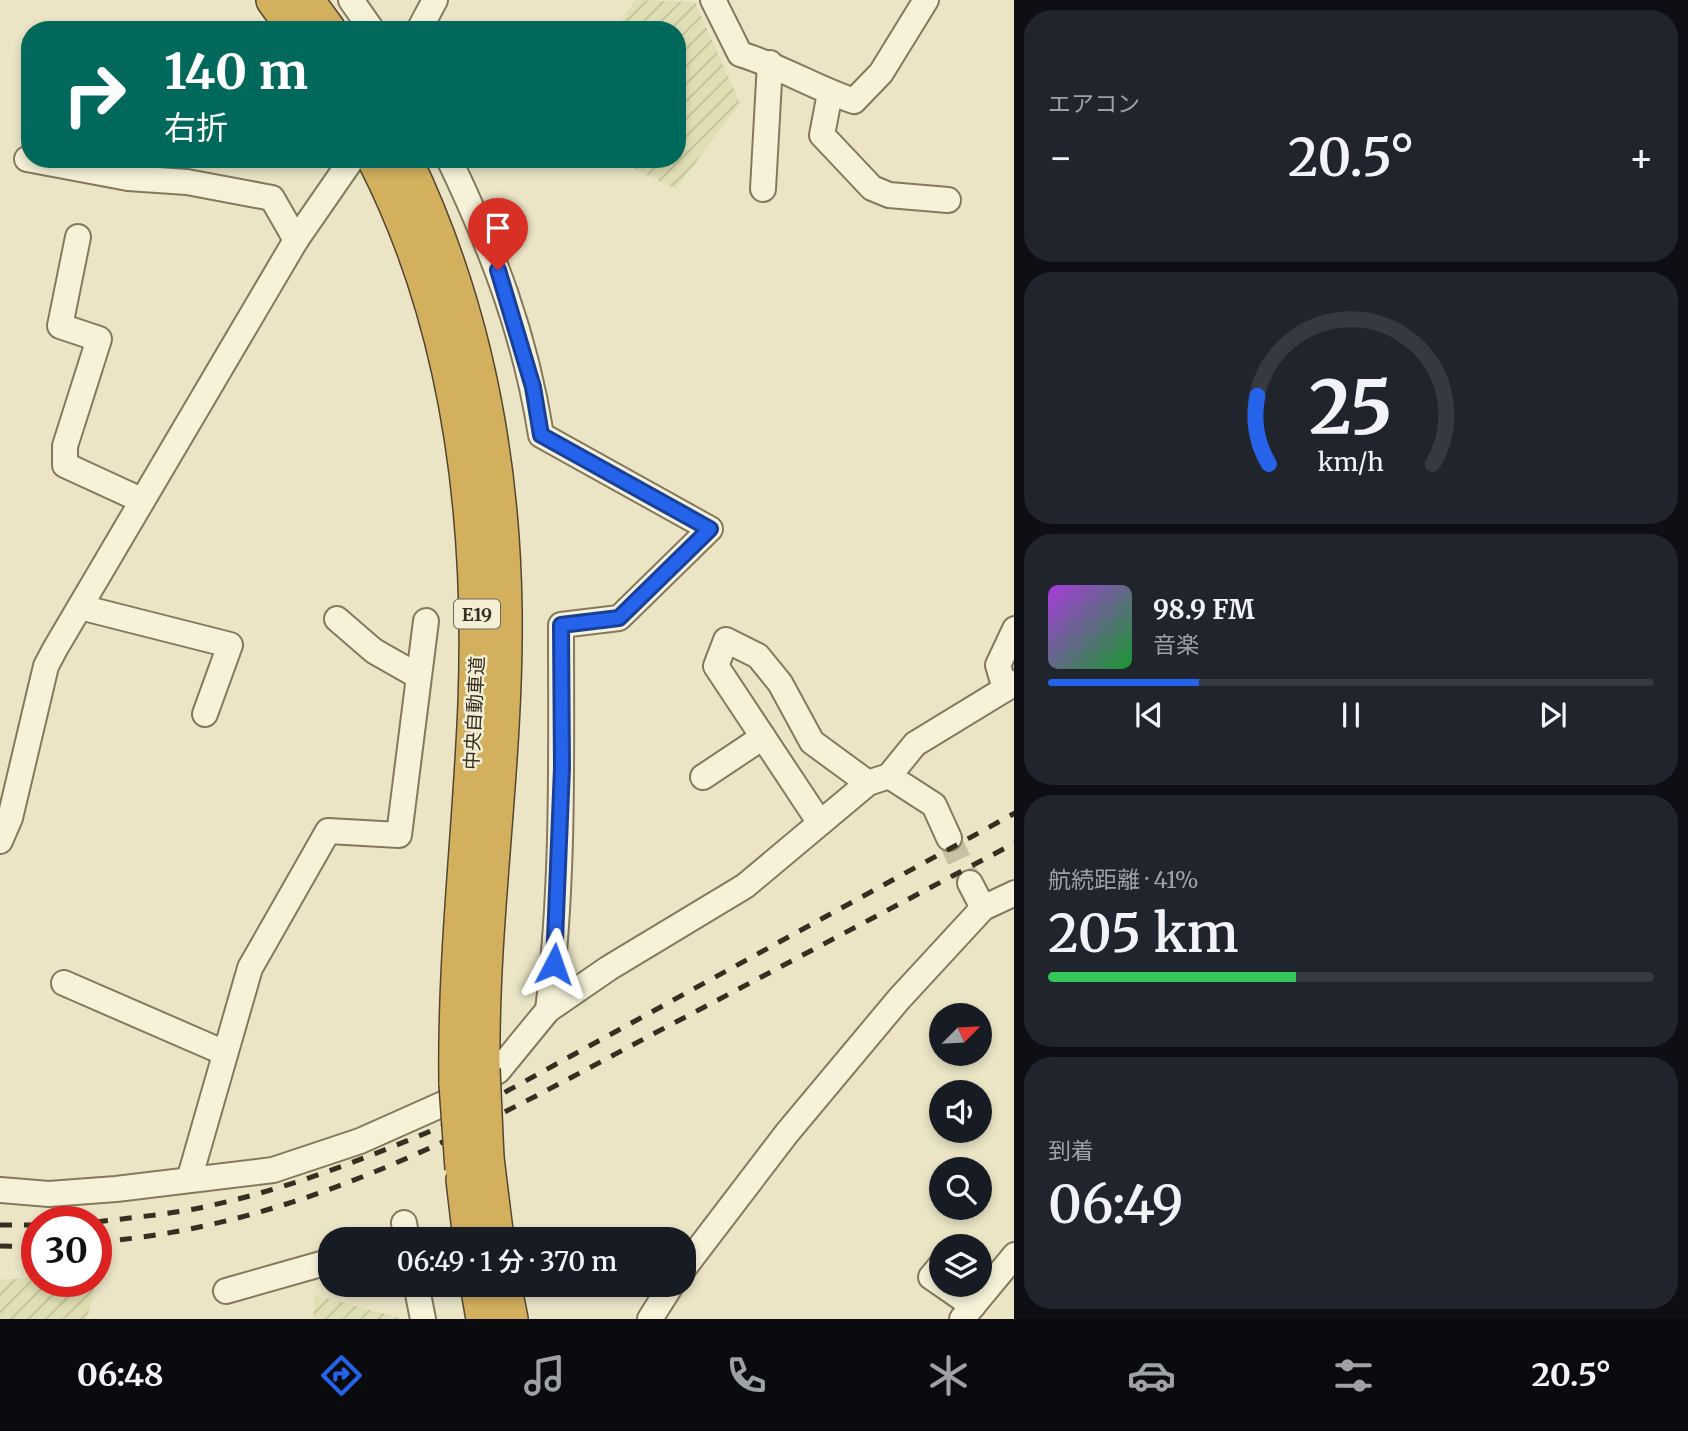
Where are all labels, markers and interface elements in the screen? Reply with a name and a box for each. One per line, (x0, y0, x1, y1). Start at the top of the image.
text: 140 m (164, 41, 308, 102)
icon: right (49, 49, 140, 140)
text: エアコン (1048, 89, 1140, 118)
text: 右折 (164, 108, 228, 148)
text: 20.5° (1288, 125, 1414, 190)
text: − (1048, 134, 1073, 181)
text: + (1629, 134, 1654, 181)
pin (468, 198, 528, 270)
icon: arrive (479, 209, 517, 247)
text: 25 (1309, 362, 1393, 454)
text: km/h (1318, 445, 1384, 477)
text: 98.9 FM (1153, 593, 1255, 626)
road number: E19 (454, 600, 500, 628)
text: 音楽 (1153, 630, 1199, 659)
street label: 中央自動車道 (459, 655, 489, 771)
icon: previous (1130, 696, 1168, 734)
icon: pause (1332, 696, 1370, 734)
icon: next (1534, 696, 1572, 734)
text: 航続距離 · 41% (1048, 865, 1199, 894)
text: 205 km (1048, 901, 1239, 966)
position arrow (517, 927, 591, 1001)
north arrow (929, 1003, 992, 1066)
map controls (929, 1003, 992, 1297)
button: sound (929, 1080, 992, 1143)
text: 到着 (1048, 1136, 1094, 1165)
button: search (929, 1157, 992, 1220)
text: 06:49 (1048, 1172, 1183, 1237)
speed limit sign: 30 (21, 1206, 112, 1297)
button: layers (929, 1234, 992, 1297)
text: 06:49 · 1 分 · 370 m (397, 1245, 617, 1278)
icon: directions (317, 1351, 366, 1400)
icon: music (520, 1351, 569, 1400)
icon: phone (722, 1351, 771, 1400)
icon: climate (924, 1351, 973, 1400)
icon: car (1127, 1351, 1176, 1400)
icon: filters (1329, 1351, 1378, 1400)
text: 06:48 (77, 1355, 164, 1395)
text: 20.5° (1531, 1355, 1611, 1395)

